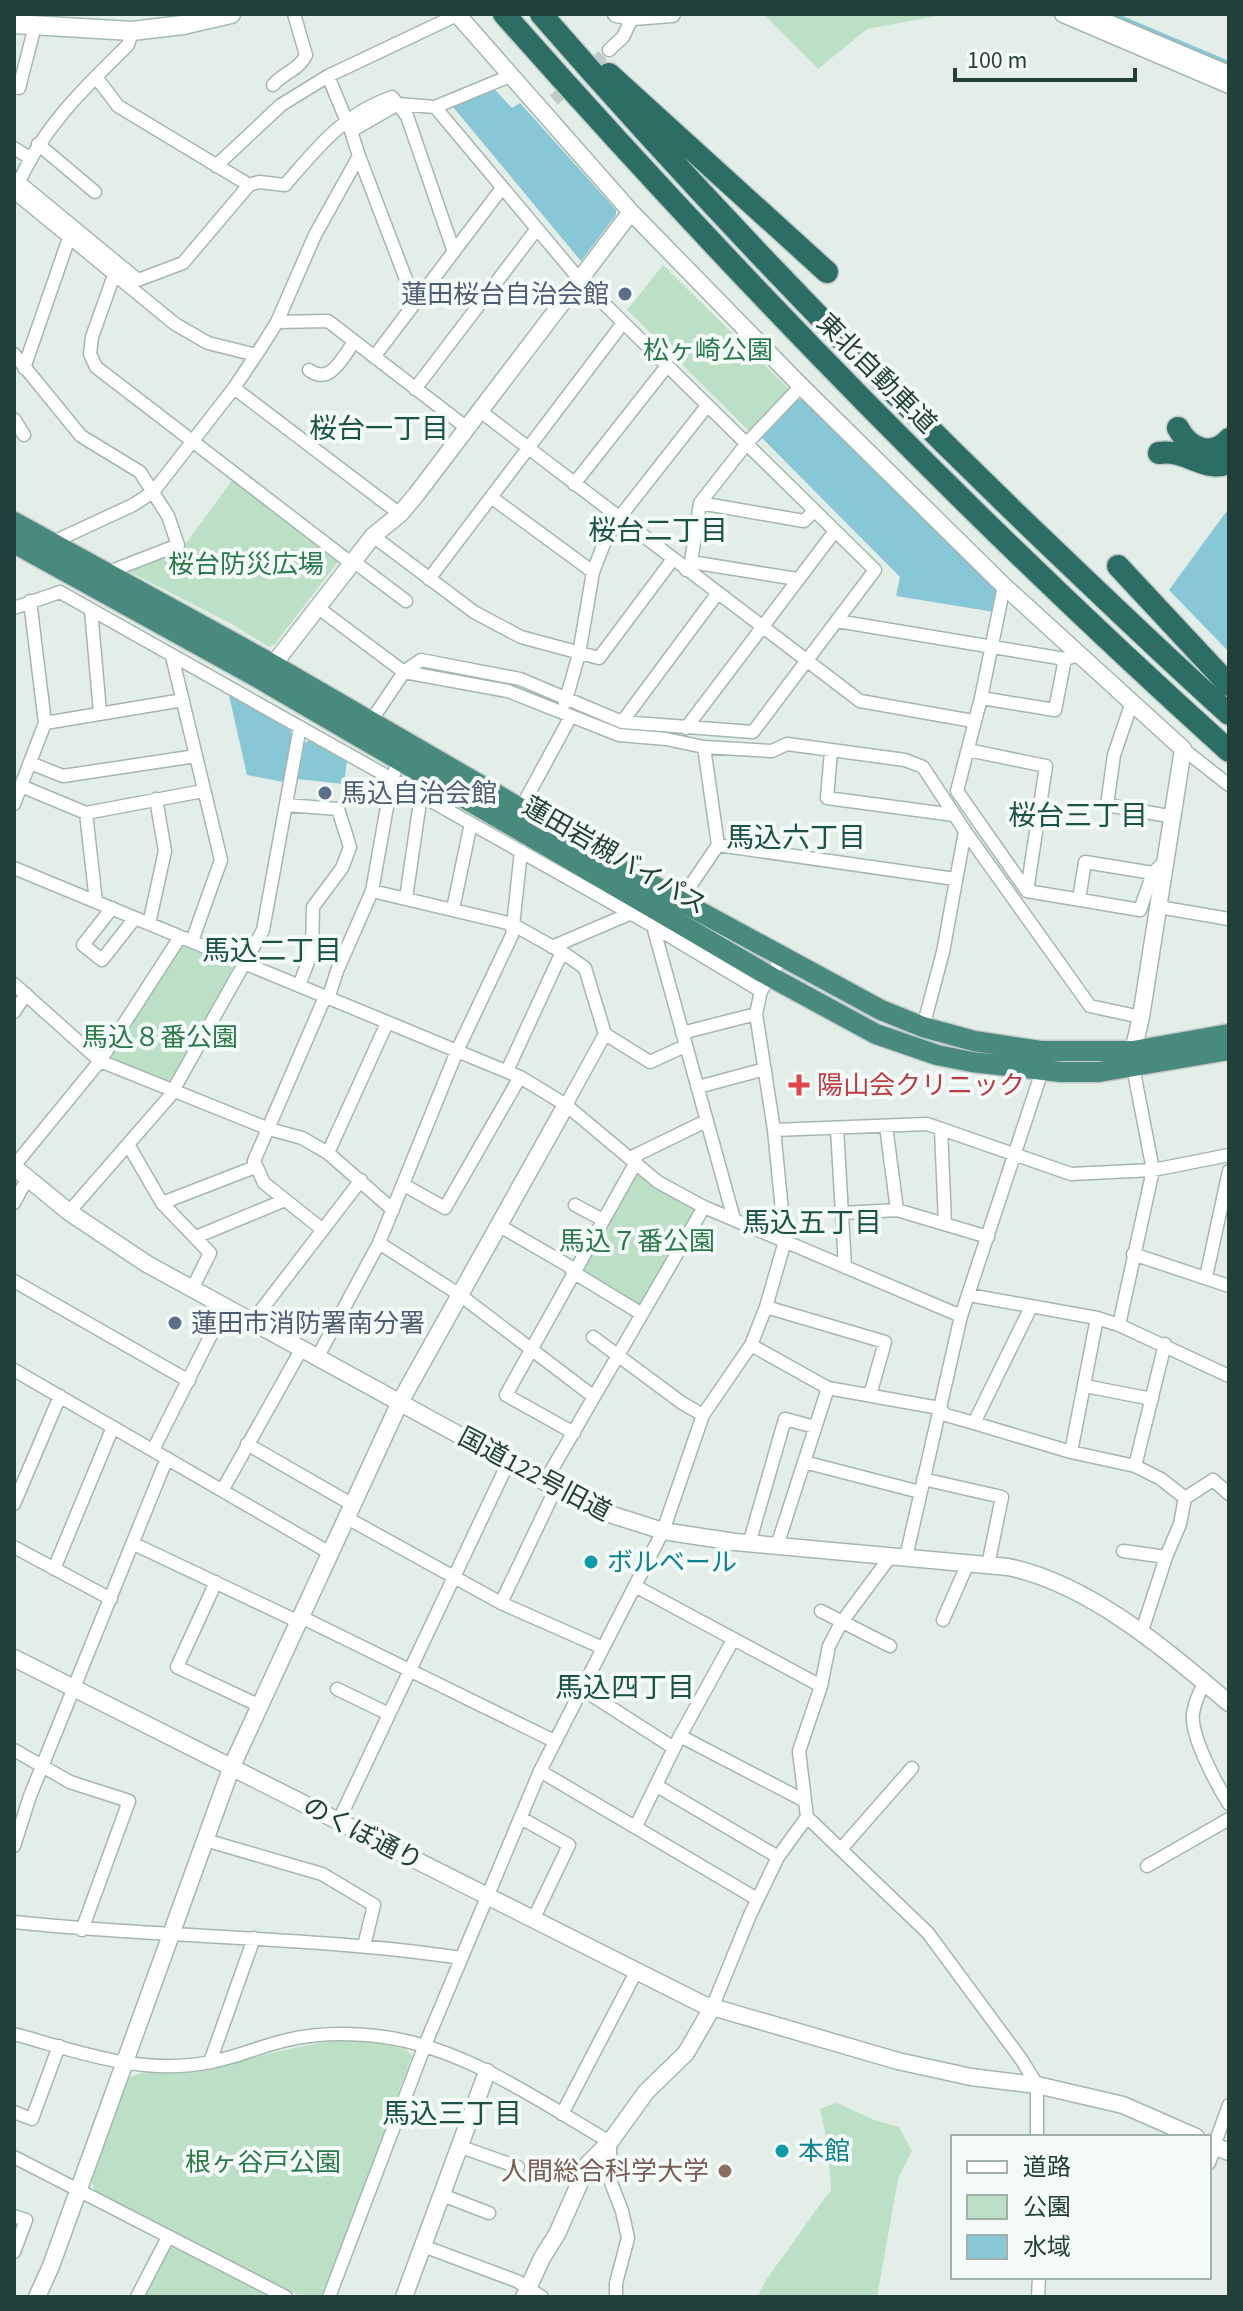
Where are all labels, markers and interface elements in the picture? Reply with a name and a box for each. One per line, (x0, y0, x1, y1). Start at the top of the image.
scale bar (955, 32, 1135, 82)
text: 100 m (967, 43, 1027, 78)
place label: 蓮田桜台自治会館 (401, 276, 609, 313)
marker: 蓮田桜台自治会館 (616, 285, 634, 303)
street label: 東北自動車道 (808, 305, 945, 442)
park label: 松ヶ崎公園 (643, 332, 773, 369)
district label: 桜台一丁目 (309, 409, 449, 449)
district label: 桜台二丁目 (588, 511, 728, 551)
park label: 桜台防災広場 (168, 546, 324, 583)
place label: 馬込自治会館 (341, 775, 497, 812)
marker: 馬込自治会館 (316, 784, 334, 802)
street label: 蓮田岩槻バイパス (516, 788, 714, 923)
district label: 桜台三丁目 (1008, 796, 1148, 836)
district label: 馬込六丁目 (726, 818, 866, 858)
district label: 馬込二丁目 (202, 931, 342, 971)
park label: 馬込８番公園 (82, 1019, 238, 1056)
place label: 陽山会クリニック (817, 1067, 1025, 1104)
marker: 陽山会クリニック (788, 1074, 810, 1096)
district label: 馬込五丁目 (742, 1203, 882, 1243)
park label: 馬込７番公園 (559, 1223, 715, 1260)
place label: 蓮田市消防署南分署 (191, 1305, 425, 1342)
marker: 蓮田市消防署南分署 (166, 1314, 184, 1332)
street label: 国道122号旧道 (452, 1418, 618, 1530)
place label: ボルベール (607, 1544, 737, 1581)
marker: ボルベール (582, 1553, 600, 1571)
district label: 馬込四丁目 (555, 1668, 695, 1708)
street label: のくぼ通り (296, 1787, 429, 1879)
district label: 馬込三丁目 (382, 2094, 522, 2134)
place label: 本館 (798, 2133, 850, 2170)
legend (951, 2135, 1211, 2279)
marker: 本館 (773, 2142, 791, 2160)
park label: 根ヶ谷戸公園 (185, 2144, 341, 2181)
text: 道路 (1023, 2150, 1071, 2185)
place label: 人間総合科学大学 (501, 2153, 709, 2190)
marker: 人間総合科学大学 (716, 2162, 734, 2180)
text: 公園 (1023, 2190, 1071, 2225)
text: 水域 (1023, 2230, 1071, 2265)

